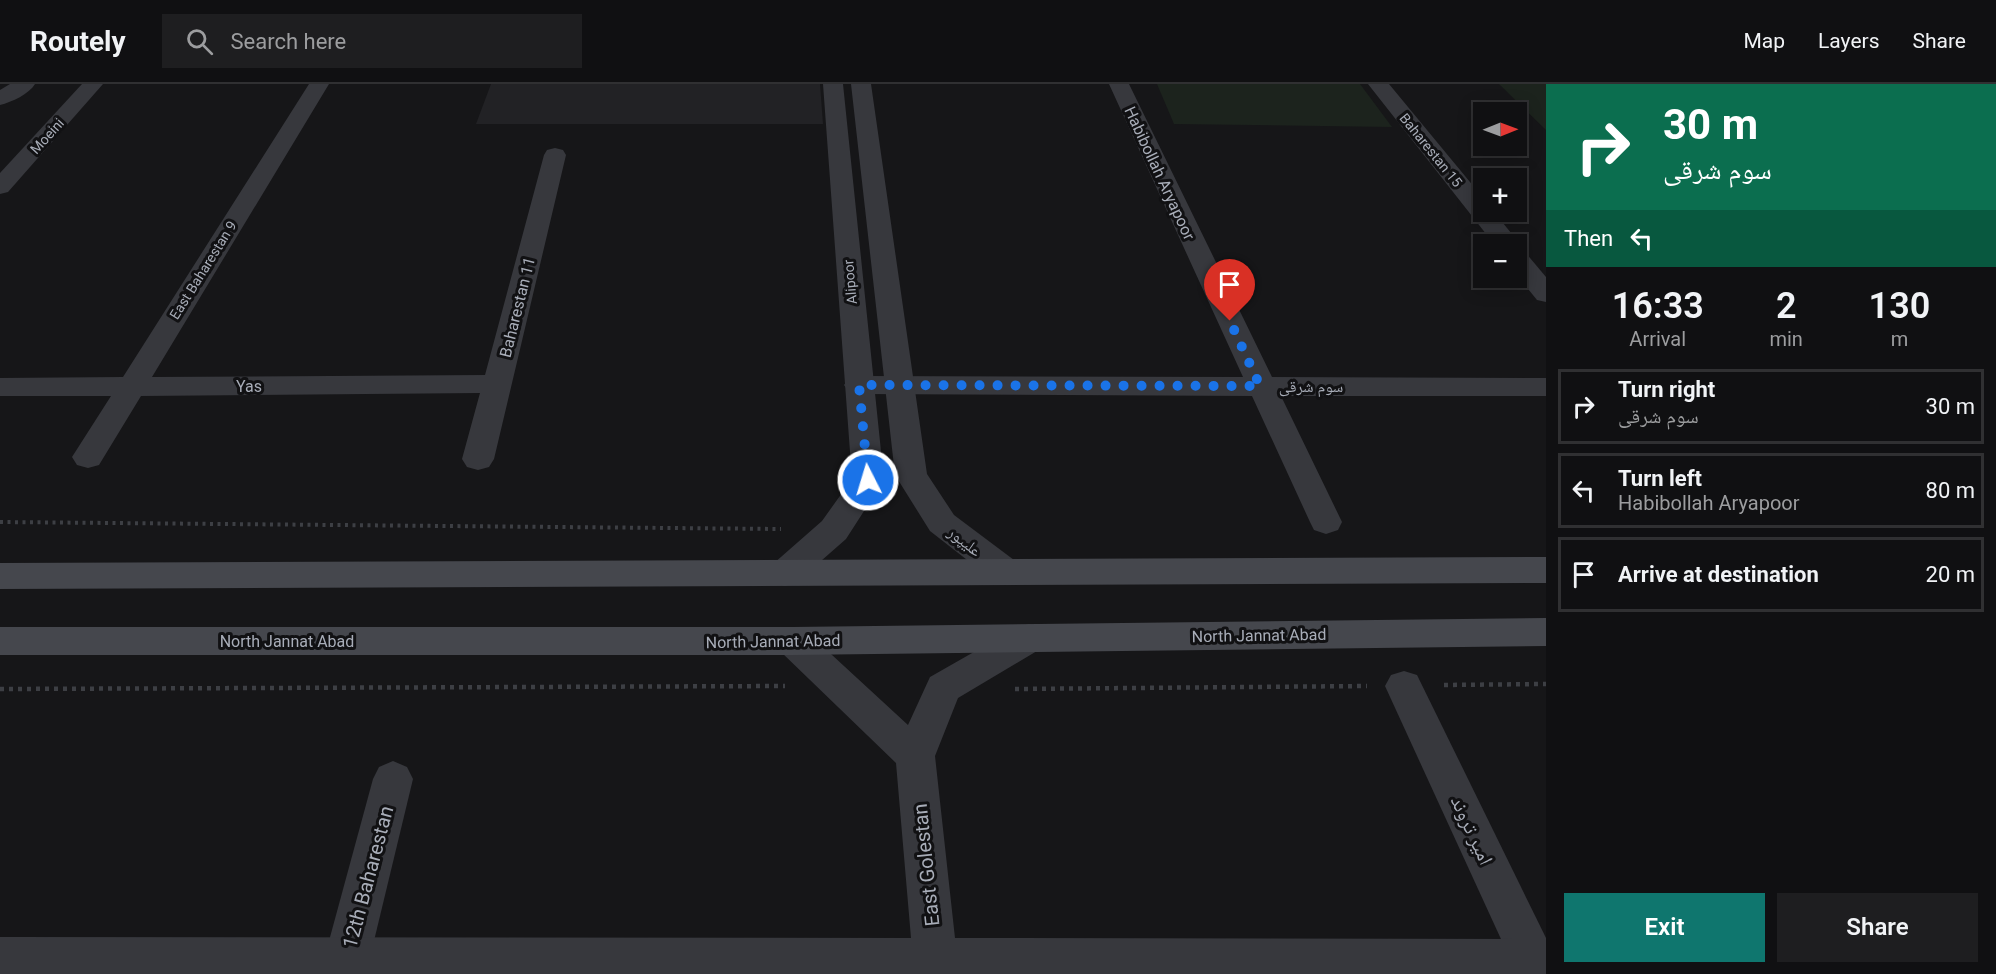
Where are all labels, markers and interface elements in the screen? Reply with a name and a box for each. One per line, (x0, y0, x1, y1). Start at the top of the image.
search box (162, 14, 582, 68)
text: Routely (30, 25, 126, 58)
icon: search (183, 25, 216, 58)
text: Search here (231, 29, 346, 54)
text: Map (1743, 29, 1785, 53)
text: Layers (1818, 29, 1879, 53)
text: Share (1912, 29, 1966, 53)
text: 30 m (1663, 100, 1758, 149)
north arrow (1473, 102, 1527, 156)
map controls (1473, 102, 1527, 288)
street label: Habibollah Aryapoor (1120, 103, 1199, 244)
icon: right (1564, 108, 1642, 186)
street label: Baharestan 15 (1396, 110, 1466, 190)
street label: Moeini (27, 115, 67, 157)
text: سوم شرقی (1663, 154, 1772, 186)
button: + (1473, 168, 1527, 222)
street label: East Baharestan 9 (166, 218, 240, 322)
icon: left (1625, 222, 1658, 255)
text: Then (1564, 226, 1613, 251)
button: − (1473, 234, 1527, 288)
street label: Baharestan 11 (496, 255, 539, 359)
street label: Alipoor (840, 259, 860, 305)
pin (1204, 259, 1255, 321)
icon: arrive (1213, 268, 1246, 301)
text: 16:33 (1612, 285, 1704, 327)
text: 2 (1776, 285, 1796, 327)
text: 130 (1869, 285, 1930, 327)
text: Arrival (1629, 327, 1686, 351)
text: min (1769, 327, 1803, 351)
text: m (1891, 327, 1908, 351)
street label: Yas (236, 377, 262, 396)
street label: سوم شرقی (1279, 377, 1343, 397)
text: Turn right (1618, 377, 1715, 402)
icon: right (1567, 390, 1600, 423)
text: 30 m (1926, 394, 1975, 419)
text: سوم شرقی (1618, 404, 1699, 428)
position arrow (836, 448, 900, 512)
text: Turn left (1618, 466, 1702, 491)
icon: left (1567, 474, 1600, 507)
text: 80 m (1926, 478, 1975, 503)
text: Habibollah Aryapoor (1618, 491, 1799, 515)
street label: علیپور (943, 522, 985, 560)
icon: arrive (1567, 558, 1600, 591)
text: Arrive at destination (1618, 562, 1819, 587)
text: 20 m (1926, 562, 1975, 587)
street label: North Jannat Abad (1192, 625, 1326, 646)
street label: North Jannat Abad (706, 631, 840, 652)
street label: North Jannat Abad (220, 632, 354, 651)
street label: امیر تروند (1446, 792, 1498, 868)
street label: East Golestan (908, 802, 944, 928)
street label: 12th Baharestan (337, 803, 399, 951)
button: Exit (1564, 893, 1765, 962)
button: Share (1777, 893, 1978, 962)

